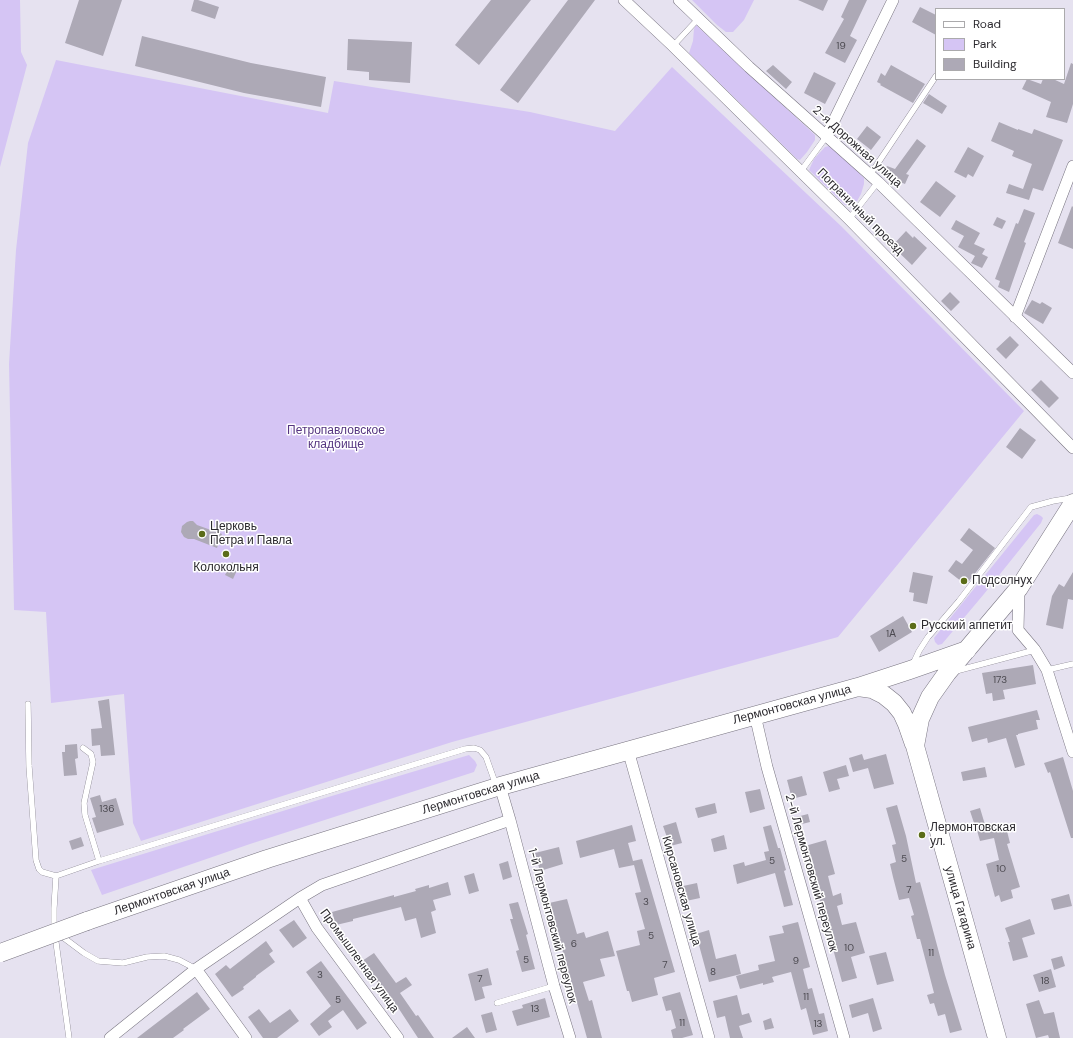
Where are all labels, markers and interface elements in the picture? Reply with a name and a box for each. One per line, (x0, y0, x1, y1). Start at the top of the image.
legend (935, 8, 1065, 80)
text: Road (973, 16, 1001, 32)
text: Park (973, 36, 997, 52)
house number: 19 (836, 40, 846, 52)
text: Building (973, 56, 1017, 72)
street label: 2-я Дорожная улица (809, 103, 905, 191)
street label: Пограничный проезд (814, 166, 906, 258)
park label: Петропавловское кладбище (287, 424, 385, 452)
place label: Церковь Петра и Павла (210, 520, 292, 548)
marker: Церковь Петра и Павла (197, 529, 207, 539)
marker: Колокольня (221, 549, 231, 559)
place label: Колокольня (193, 561, 259, 575)
place label: Подсолнух (972, 574, 1032, 588)
marker: Подсолнух (959, 576, 969, 586)
place label: Русский аппетит (921, 619, 1012, 633)
marker: Русский аппетит (908, 621, 918, 631)
house number: 1А (886, 628, 896, 640)
house number: 173 (993, 674, 1007, 686)
street label: Лермонтовская улица (731, 682, 853, 728)
street label: Лермонтовская улица (421, 768, 541, 818)
street label: 2-й Лермонтовский переулок (782, 792, 840, 954)
house number: 136 (99, 803, 115, 815)
place label: Лермонтовская ул. (930, 821, 1016, 849)
marker: Лермонтовская ул. (917, 830, 927, 840)
street label: Кирсановская улица (658, 834, 704, 948)
street label: 1-й Лермонтовский переулок (524, 847, 580, 1005)
house number: 5 (901, 853, 907, 865)
house number: 5 (769, 855, 775, 867)
house number: 10 (996, 863, 1006, 875)
street label: Лермонтовская улица (112, 865, 232, 919)
street label: улица Гагарина (941, 865, 979, 951)
house number: 7 (906, 884, 912, 896)
house number: 3 (643, 896, 649, 908)
street label: Промышленная улица (317, 906, 401, 1016)
house number: 5 (648, 930, 654, 942)
house number: 6 (571, 938, 577, 950)
house number: 10 (844, 942, 854, 954)
house number: 11 (928, 947, 934, 959)
house number: 5 (523, 954, 529, 966)
house number: 9 (793, 955, 799, 967)
house number: 7 (662, 959, 668, 971)
house number: 8 (710, 966, 716, 978)
house number: 3 (317, 969, 323, 981)
house number: 7 (477, 973, 483, 985)
house number: 18 (1040, 975, 1050, 987)
house number: 11 (803, 991, 809, 1003)
house number: 5 (335, 994, 341, 1006)
house number: 13 (530, 1003, 540, 1015)
house number: 11 (679, 1017, 685, 1029)
house number: 13 (813, 1018, 823, 1030)

